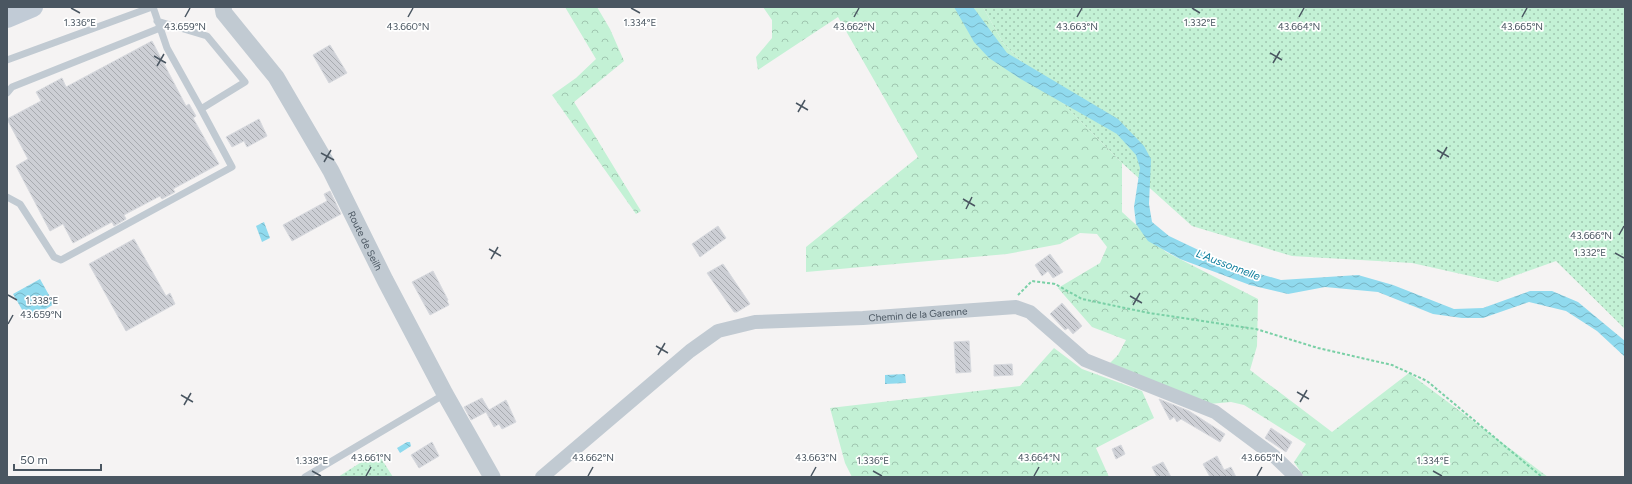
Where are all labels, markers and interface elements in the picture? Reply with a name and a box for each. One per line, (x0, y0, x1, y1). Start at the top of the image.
text: 1.336°E (64, 16, 96, 29)
text: 1.334°E (624, 16, 657, 29)
text: 1.332°E (1184, 16, 1216, 29)
text: 43.659°N (164, 20, 206, 33)
text: 43.660°N (387, 20, 429, 33)
text: 43.662°N (833, 20, 875, 33)
text: 43.663°N (1056, 20, 1098, 33)
text: 43.664°N (1278, 20, 1320, 33)
text: 43.665°N (1501, 20, 1543, 33)
street label: Route de Seilh (345, 209, 386, 273)
text: 43.666°N (1570, 229, 1612, 242)
text: 1.332°E (1574, 246, 1606, 259)
water label: L'Aussonnelle (1194, 247, 1262, 283)
text: 1.338°E (26, 294, 58, 307)
street label: Chemin de la Garenne (868, 304, 968, 324)
text: 43.659°N (20, 308, 62, 321)
scale bar (14, 446, 101, 472)
text: 43.661°N (351, 451, 391, 464)
text: 43.662°N (572, 451, 614, 464)
text: 43.663°N (795, 451, 837, 464)
text: 43.664°N (1018, 451, 1060, 464)
text: 43.665°N (1241, 451, 1283, 464)
text: 50 m (20, 453, 48, 467)
text: 1.338°E (296, 454, 328, 467)
text: 1.336°E (857, 454, 889, 467)
text: 1.334°E (1417, 454, 1450, 467)

